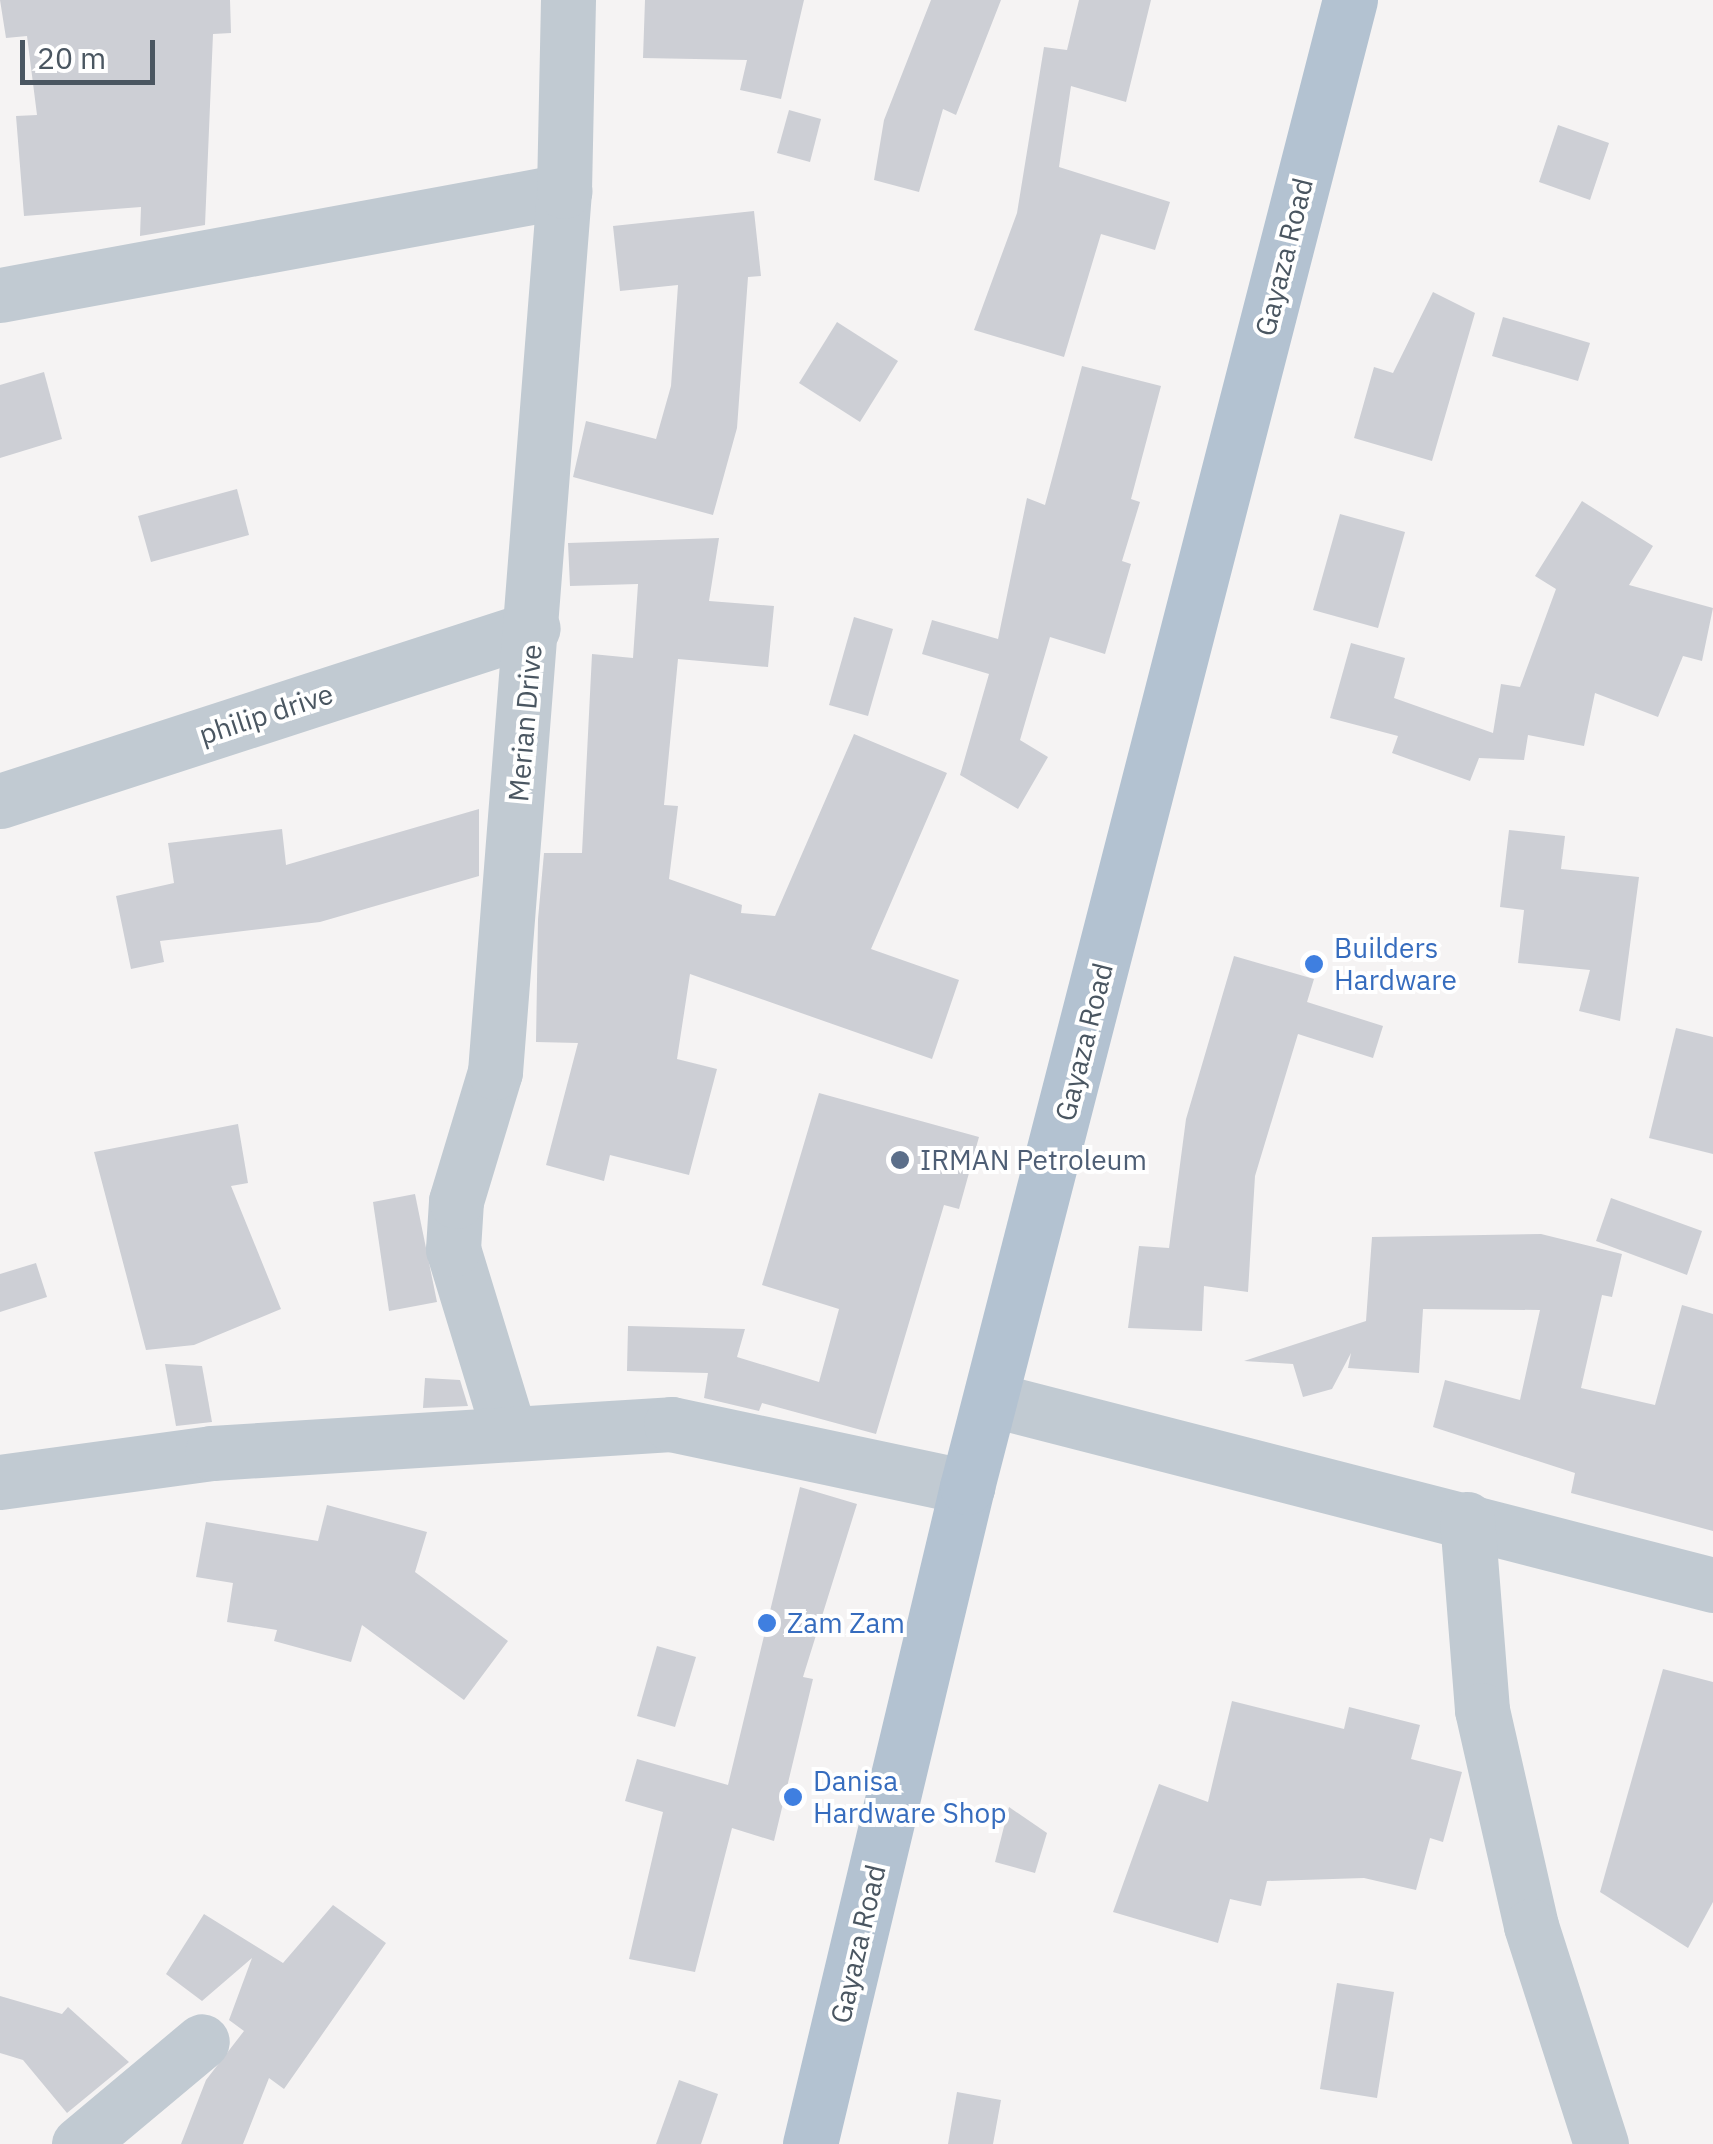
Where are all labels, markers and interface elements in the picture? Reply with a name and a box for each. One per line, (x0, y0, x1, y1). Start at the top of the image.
scale bar (25, 20, 160, 82)
text: 20 m (37, 38, 106, 77)
street label: Gayaza Road (1248, 174, 1320, 340)
street label: Merian Drive (501, 643, 549, 803)
street label: philip drive (195, 677, 337, 751)
place label: Builders Hardware (1334, 931, 1457, 997)
marker: Builders Hardware (1303, 953, 1325, 975)
street label: Gayaza Road (1048, 959, 1120, 1125)
place label: IRMAN Petroleum (920, 1143, 1147, 1177)
marker: IRMAN Petroleum (889, 1149, 911, 1171)
place label: Zam Zam (787, 1606, 905, 1640)
marker: Zam Zam (756, 1612, 778, 1634)
place label: Danisa Hardware Shop (813, 1764, 1007, 1830)
marker: Danisa Hardware Shop (782, 1786, 804, 1808)
street label: Gayaza Road (823, 1861, 893, 2027)

